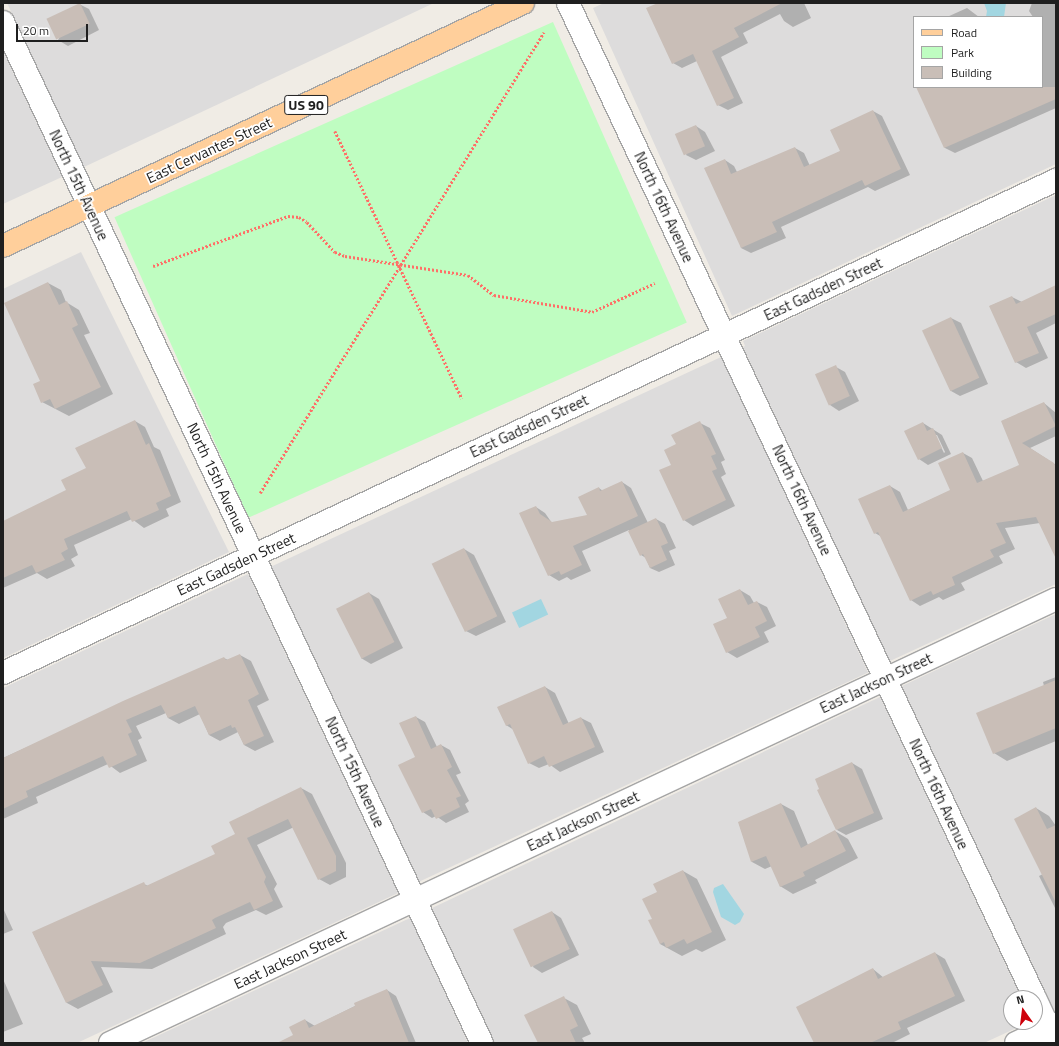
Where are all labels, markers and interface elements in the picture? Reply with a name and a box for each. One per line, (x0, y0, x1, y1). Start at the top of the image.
scale bar (18, 16, 90, 42)
legend (913, 16, 1043, 88)
text: 20 m (23, 21, 49, 40)
text: Road (951, 23, 977, 42)
text: Park (951, 43, 974, 62)
text: Building (951, 63, 992, 82)
road number: US 90 (284, 93, 328, 117)
street label: East Cervantes Street (143, 113, 275, 187)
street label: North 15th Avenue (45, 127, 113, 243)
street label: North 16th Avenue (630, 149, 698, 265)
street label: East Gadsden Street (761, 254, 885, 324)
street label: East Gadsden Street (467, 391, 591, 461)
street label: North 15th Avenue (183, 420, 251, 536)
street label: North 16th Avenue (768, 442, 836, 558)
street label: East Gadsden Street (174, 529, 298, 599)
street label: East Jackson Street (817, 649, 935, 717)
street label: North 15th Avenue (321, 714, 389, 830)
street label: North 16th Avenue (905, 736, 973, 852)
street label: East Jackson Street (524, 787, 642, 855)
street label: East Jackson Street (231, 925, 349, 993)
north arrow (1003, 990, 1043, 1030)
text: N (1015, 991, 1026, 1008)

